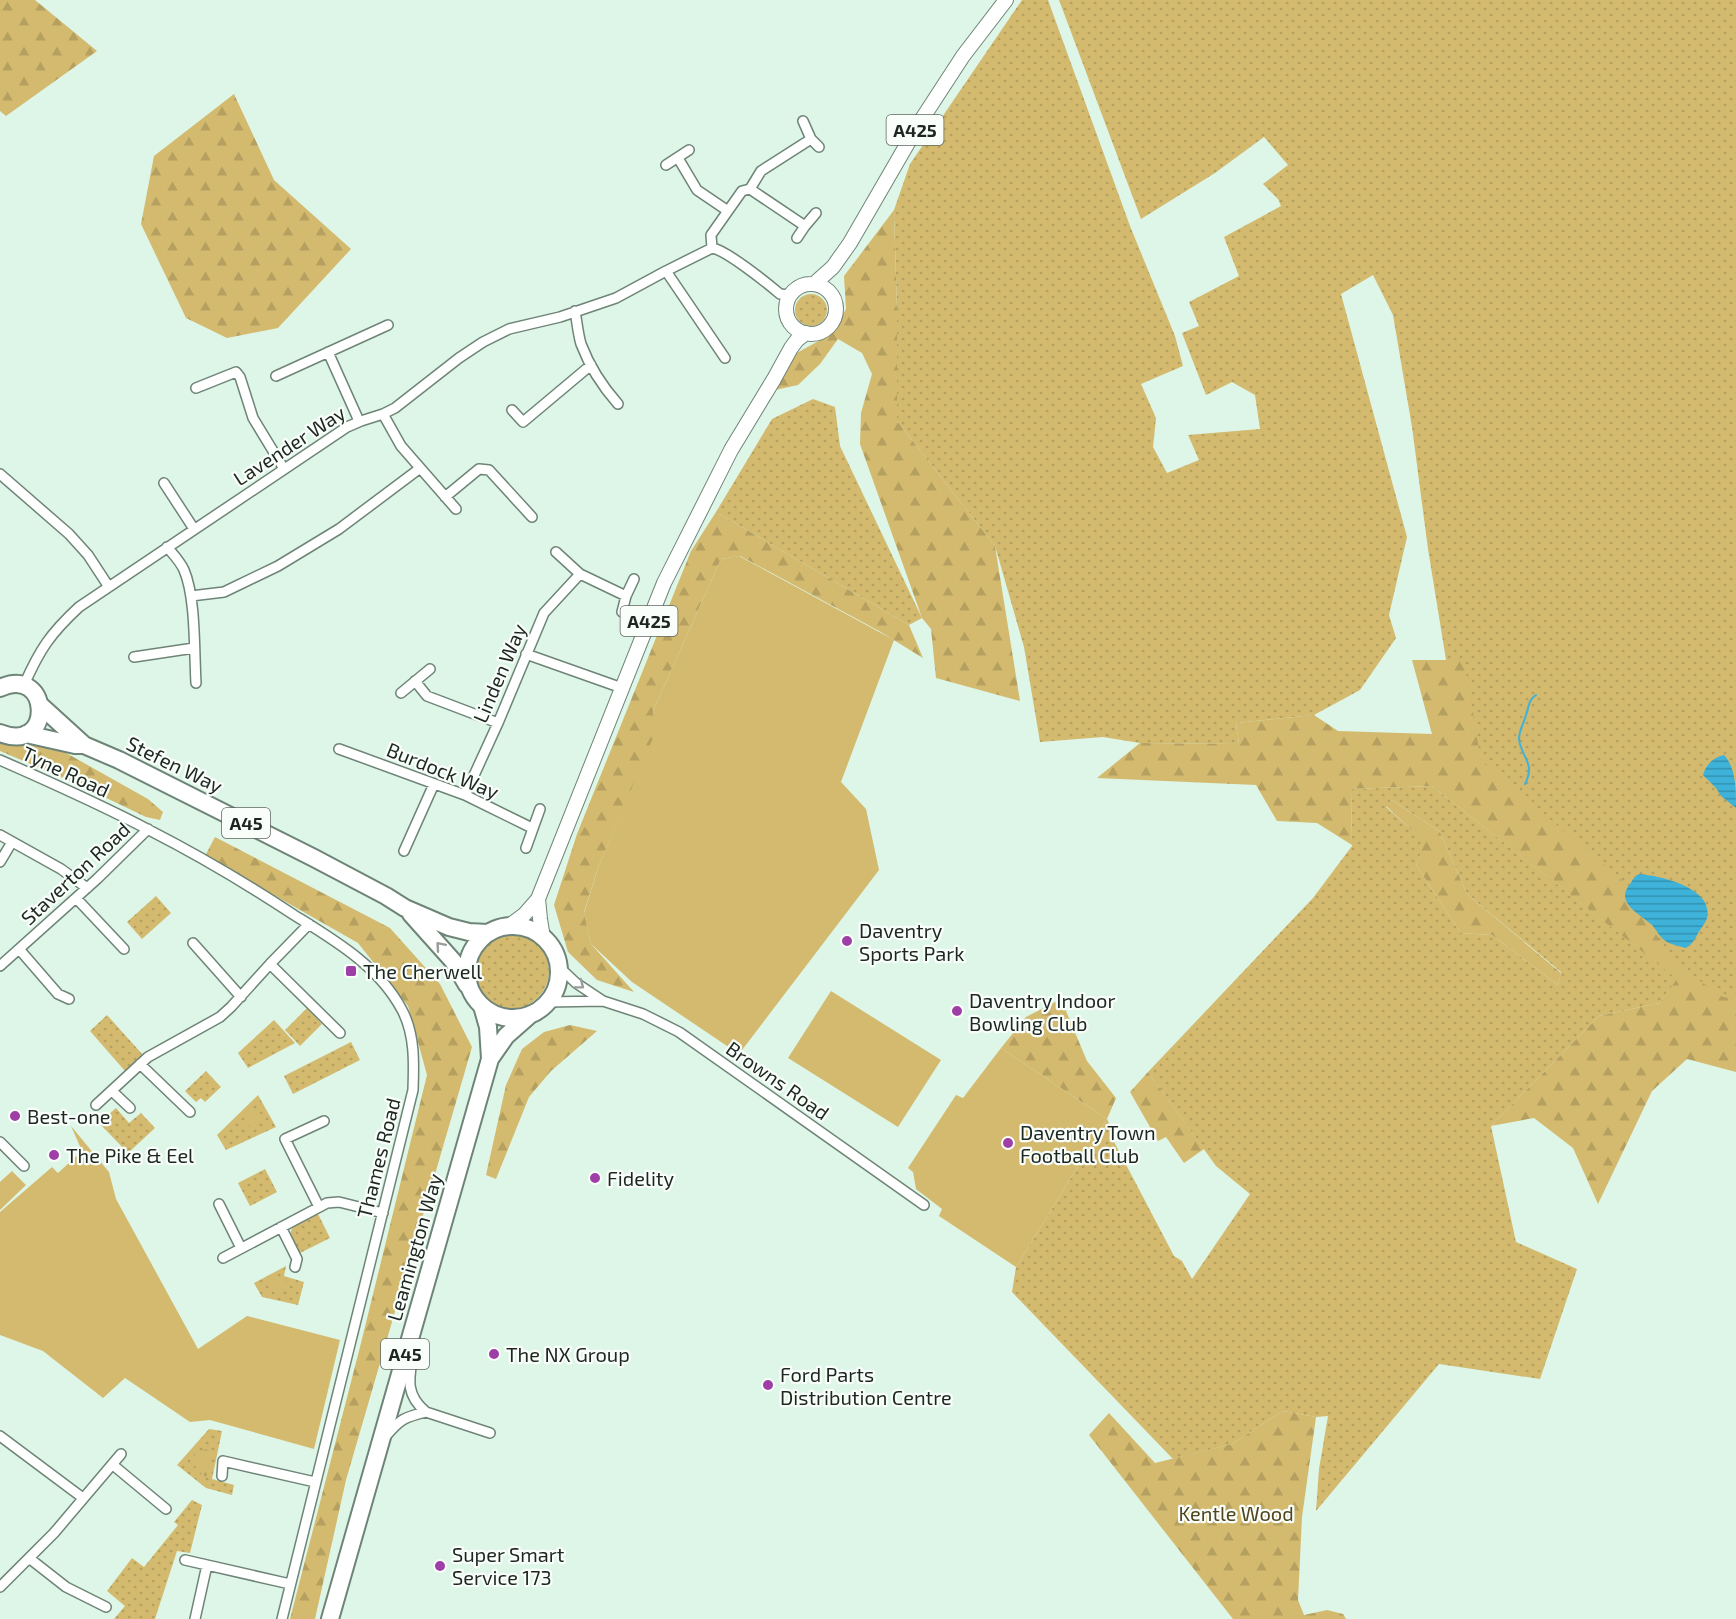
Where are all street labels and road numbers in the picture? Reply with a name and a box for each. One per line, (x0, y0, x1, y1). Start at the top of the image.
road number: A425 (886, 115, 944, 145)
street label: Lavender Way (229, 400, 350, 490)
road number: A425 (620, 606, 678, 636)
street label: Linden Way (467, 620, 531, 726)
street label: Stefen Way (123, 730, 227, 798)
street label: Burdock Way (383, 737, 503, 804)
street label: Tyne Road (18, 740, 114, 802)
road number: A45 (222, 808, 270, 838)
street label: Staverton Road (16, 816, 134, 930)
street label: Browns Road (722, 1036, 834, 1124)
street label: Thames Road (351, 1095, 405, 1221)
street label: Leamington Way (381, 1170, 447, 1324)
road number: A45 (381, 1339, 429, 1369)

